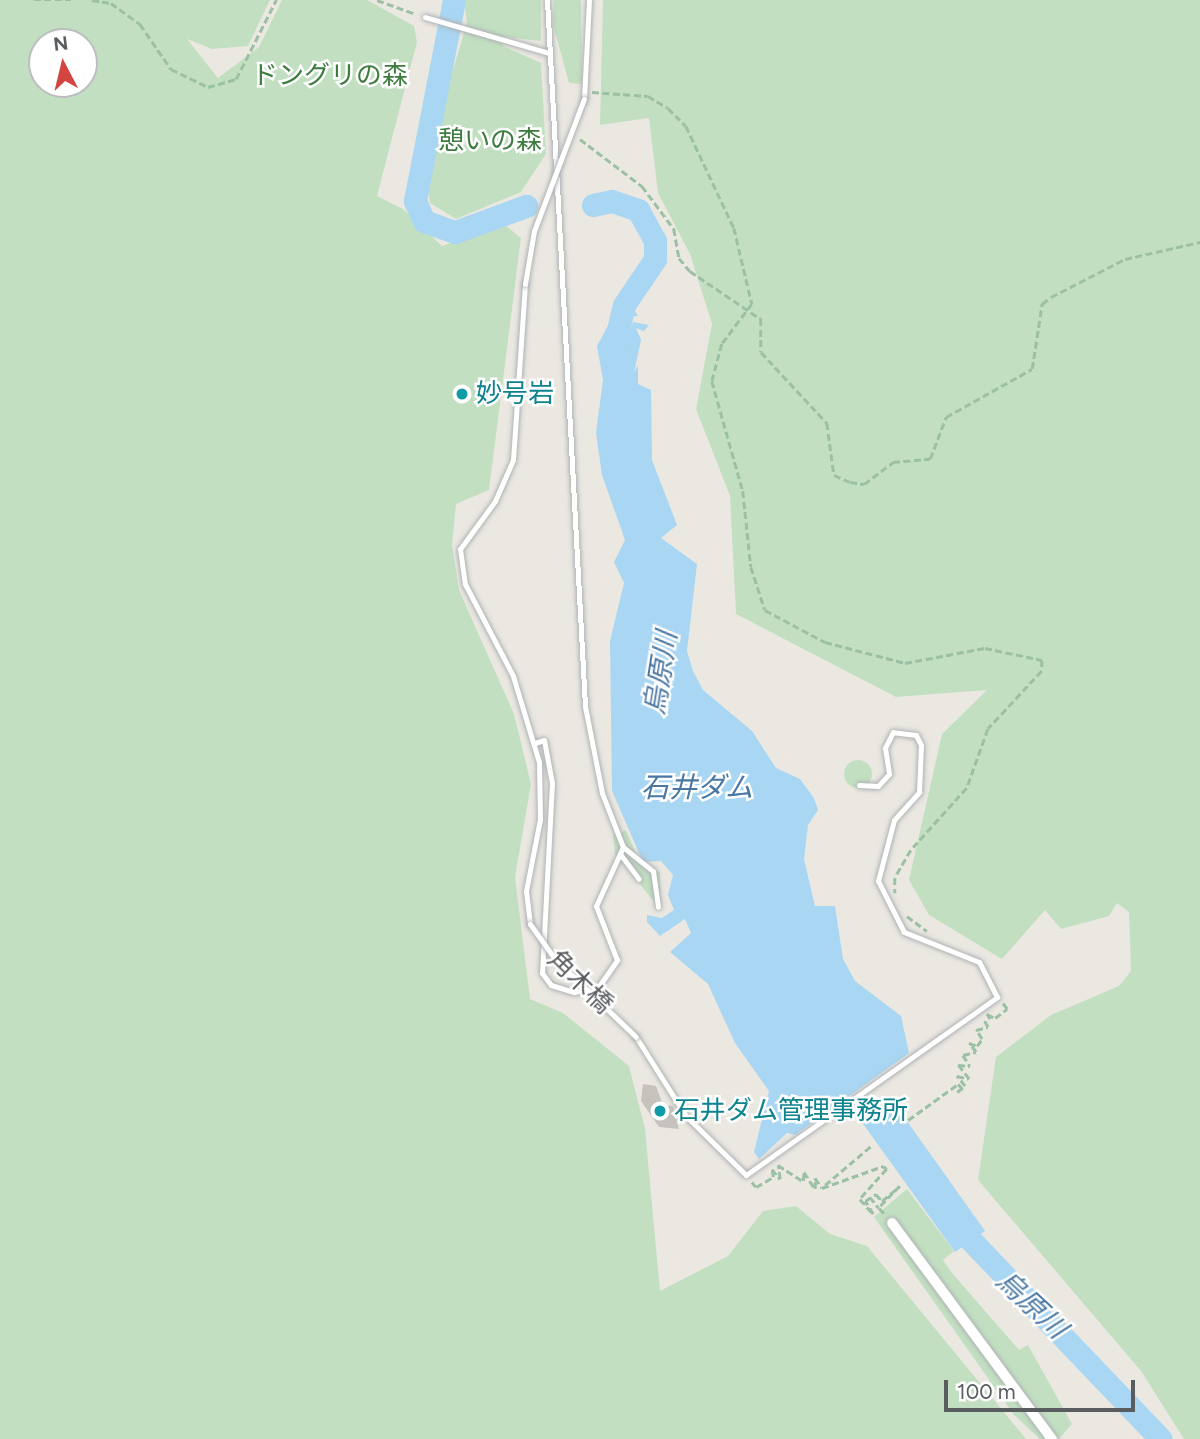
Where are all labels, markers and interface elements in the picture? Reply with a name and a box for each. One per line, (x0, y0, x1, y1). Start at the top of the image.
north arrow (28, 28, 98, 98)
text: N (52, 31, 69, 56)
park label: ドングリの森 (252, 60, 408, 92)
park label: 憩いの森 (438, 125, 542, 157)
place label: 妙号岩 (476, 378, 554, 410)
marker: 妙号岩 (454, 386, 470, 402)
water label: 烏原川 (637, 629, 683, 717)
water label: 石井ダム (641, 770, 753, 804)
street label: 角木橋 (541, 944, 619, 1020)
place label: 石井ダム管理事務所 (674, 1095, 908, 1127)
marker: 石井ダム管理事務所 (652, 1103, 668, 1119)
water label: 烏原川 (990, 1263, 1074, 1345)
scale bar (948, 1366, 1139, 1410)
text: 100 m (957, 1379, 1016, 1404)

